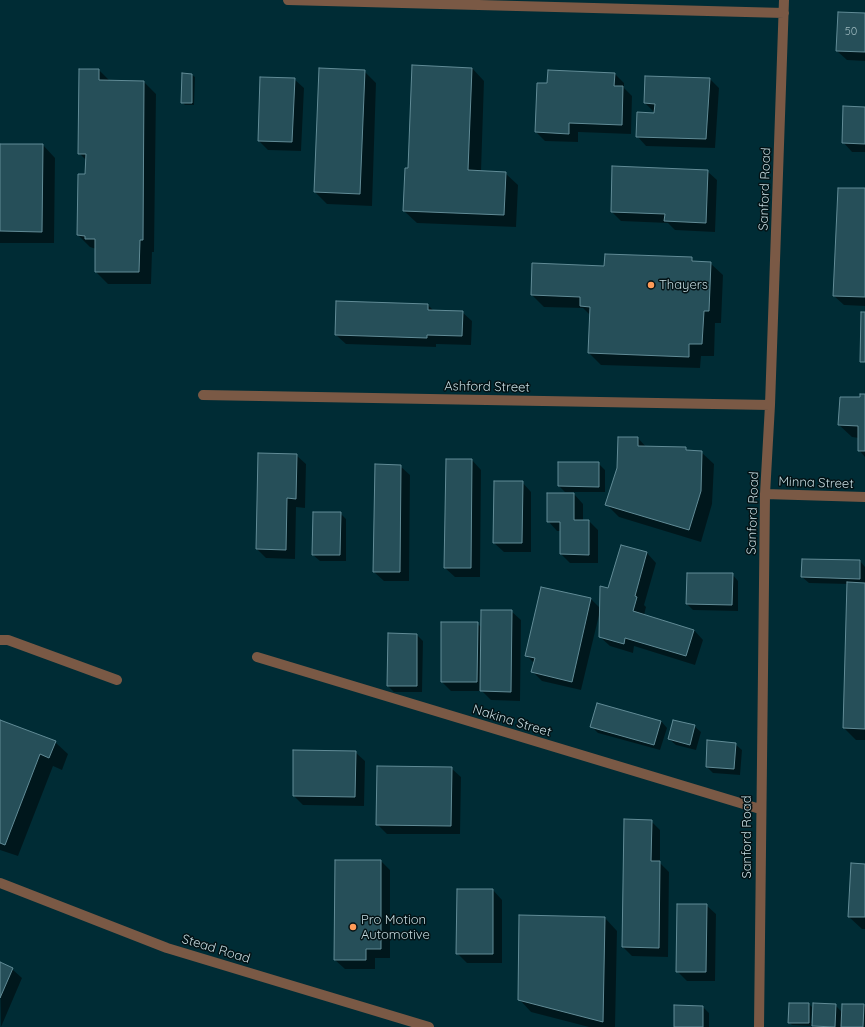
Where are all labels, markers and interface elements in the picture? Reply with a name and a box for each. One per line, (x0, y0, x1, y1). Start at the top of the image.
house number: 50 (845, 25, 857, 39)
street label: Sanford Road (756, 147, 774, 231)
place label: Thayers (659, 277, 708, 293)
marker: Thayers (646, 280, 656, 290)
street label: Ashford Street (444, 378, 530, 396)
street label: Sanford Road (744, 471, 762, 555)
street label: Minna Street (778, 474, 854, 492)
street label: Nakina Street (471, 702, 553, 740)
street label: Sanford Road (739, 795, 755, 879)
place label: Pro Motion Automotive (361, 912, 430, 943)
marker: Pro Motion Automotive (348, 922, 358, 932)
street label: Stead Road (180, 931, 252, 967)

